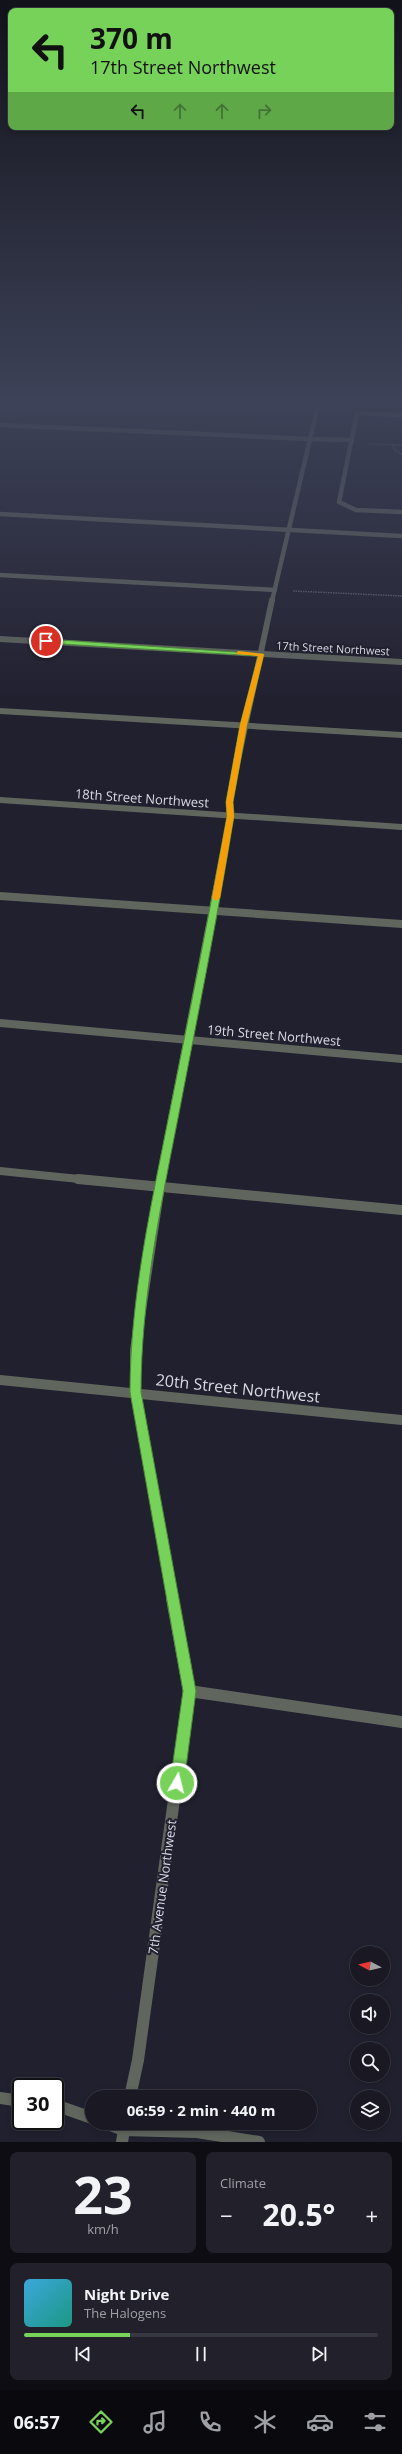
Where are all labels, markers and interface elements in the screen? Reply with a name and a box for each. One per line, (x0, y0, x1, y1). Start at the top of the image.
text: 370 m (90, 19, 173, 57)
icon: left (24, 24, 76, 76)
text: 17th Street Northwest (90, 55, 276, 79)
icon: left (127, 100, 149, 122)
icon: ahead (169, 100, 191, 122)
icon: ahead (211, 100, 233, 122)
icon: right (253, 100, 275, 122)
pin (29, 624, 63, 658)
icon: arrive (35, 630, 57, 652)
street label: 17th Street Northwest (276, 638, 390, 658)
street label: 18th Street Northwest (74, 784, 210, 812)
street label: 19th Street Northwest (206, 1020, 342, 1050)
street label: 20th Street Northwest (155, 1368, 322, 1408)
position arrow (156, 1762, 198, 1804)
street label: 7th Avenue Northwest (144, 1818, 180, 1955)
north arrow (350, 1946, 390, 1986)
map controls (350, 1946, 390, 2130)
button: sound (350, 1994, 390, 2034)
button: search (350, 2042, 390, 2082)
speed limit sign: 30 (12, 2078, 64, 2130)
button: layers (350, 2090, 390, 2130)
text: 06:59 · 2 min · 440 m (127, 2100, 275, 2120)
text: 23 (73, 2158, 133, 2229)
text: Climate (220, 2174, 266, 2192)
text: 20.5° (263, 2194, 335, 2235)
text: − (220, 2200, 233, 2230)
text: + (365, 2200, 378, 2230)
text: km/h (87, 2220, 119, 2238)
text: Night Drive (84, 2284, 169, 2304)
text: The Halogens (84, 2304, 166, 2322)
icon: previous (72, 2343, 94, 2365)
icon: pause (190, 2343, 212, 2365)
icon: next (308, 2343, 330, 2365)
icon: directions (87, 2408, 115, 2436)
icon: music (141, 2408, 169, 2436)
icon: phone (196, 2408, 224, 2436)
icon: climate (251, 2408, 279, 2436)
icon: car (306, 2408, 334, 2436)
icon: filters (361, 2408, 389, 2436)
text: 06:57 (13, 2410, 60, 2434)

